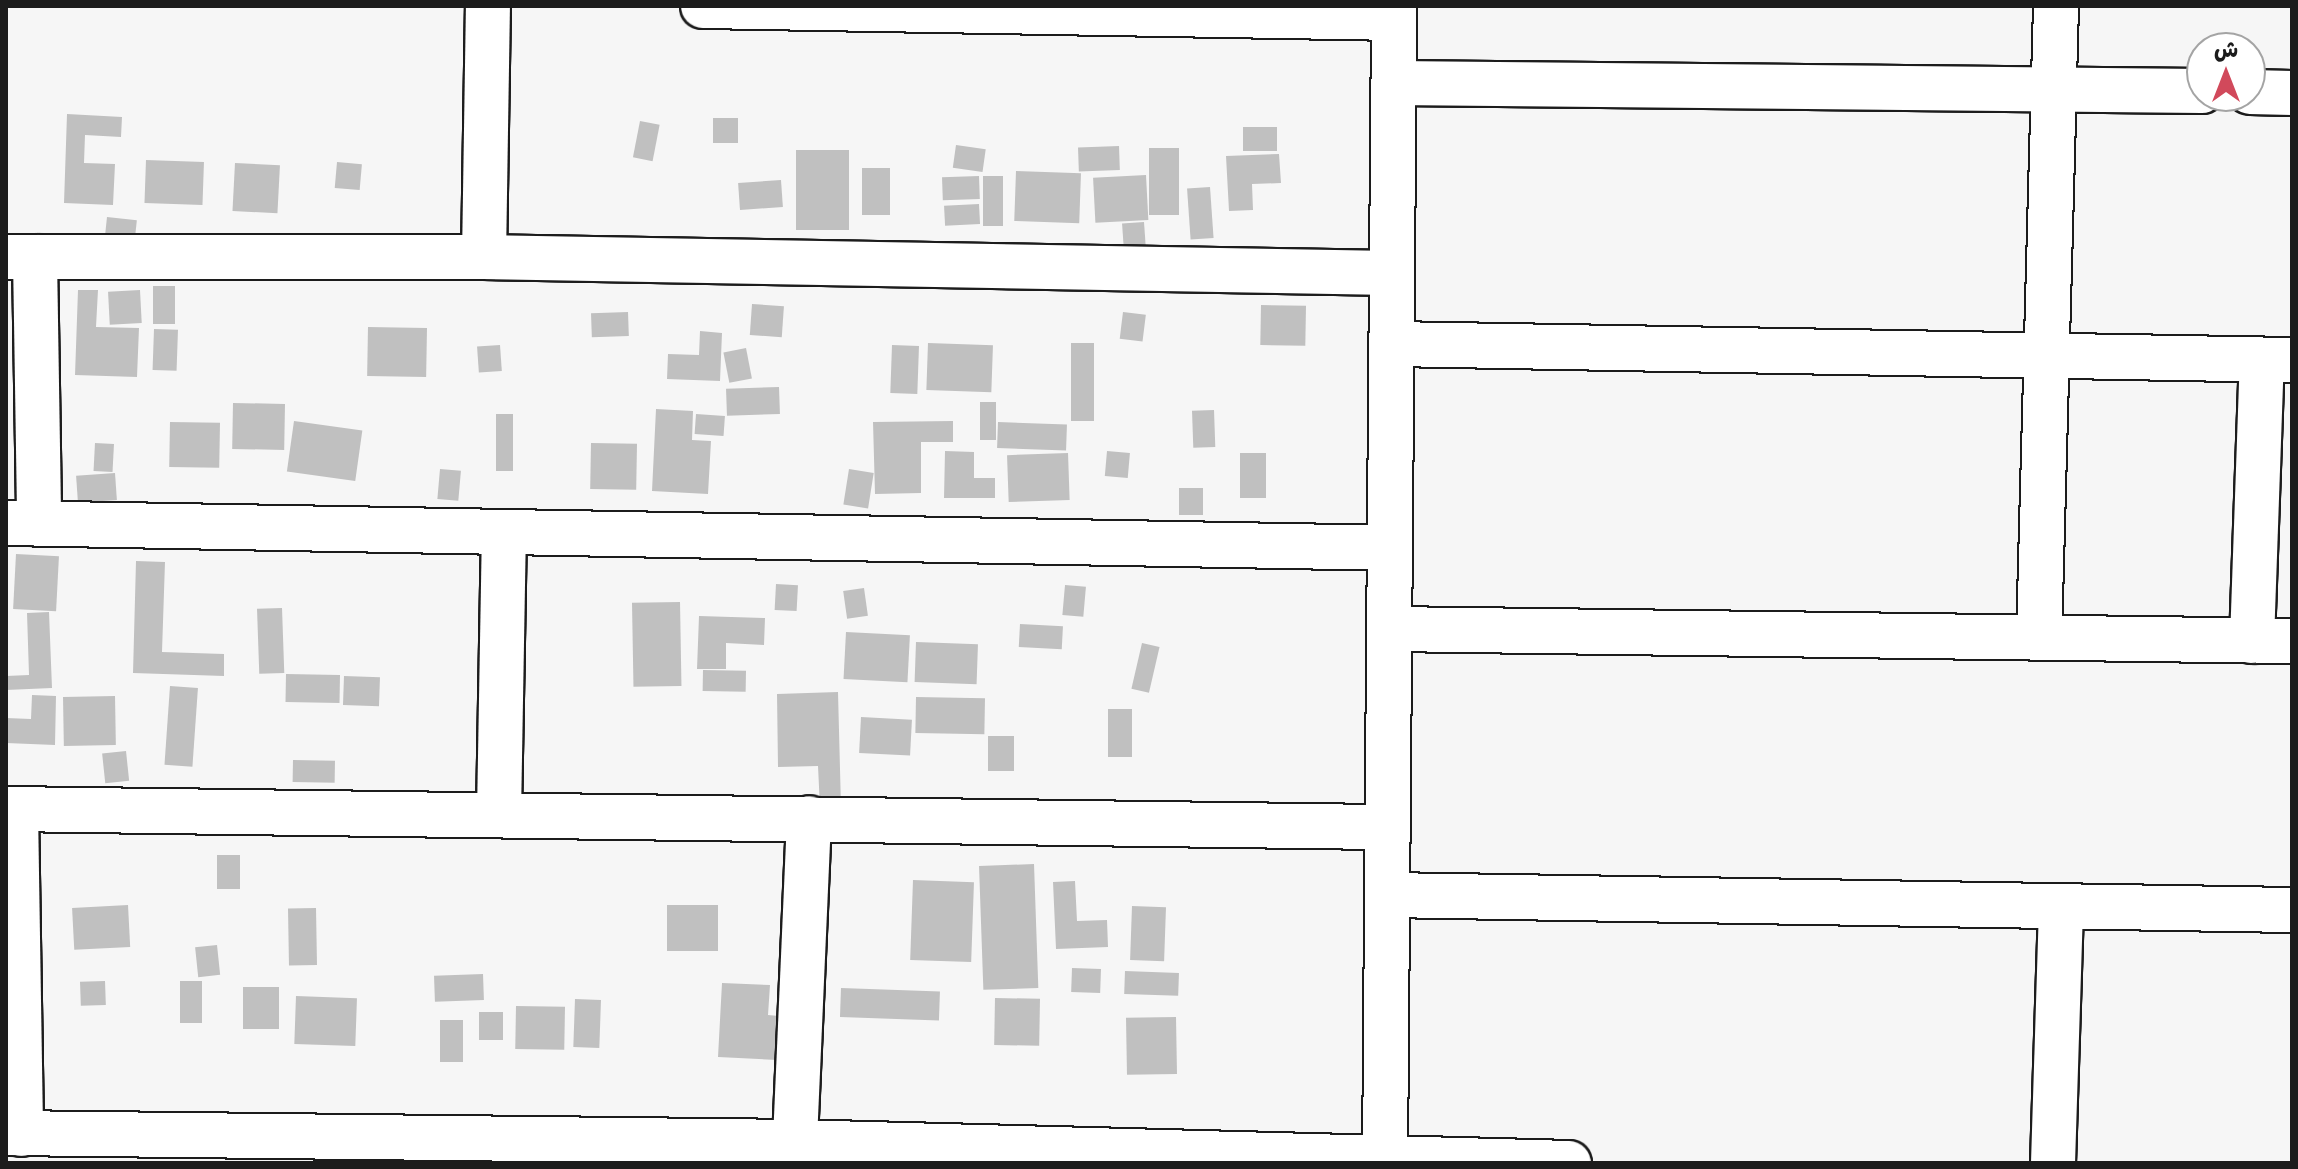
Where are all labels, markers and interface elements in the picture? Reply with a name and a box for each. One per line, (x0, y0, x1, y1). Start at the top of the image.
north arrow (2186, 32, 2266, 112)
text: ش (2214, 36, 2238, 64)

